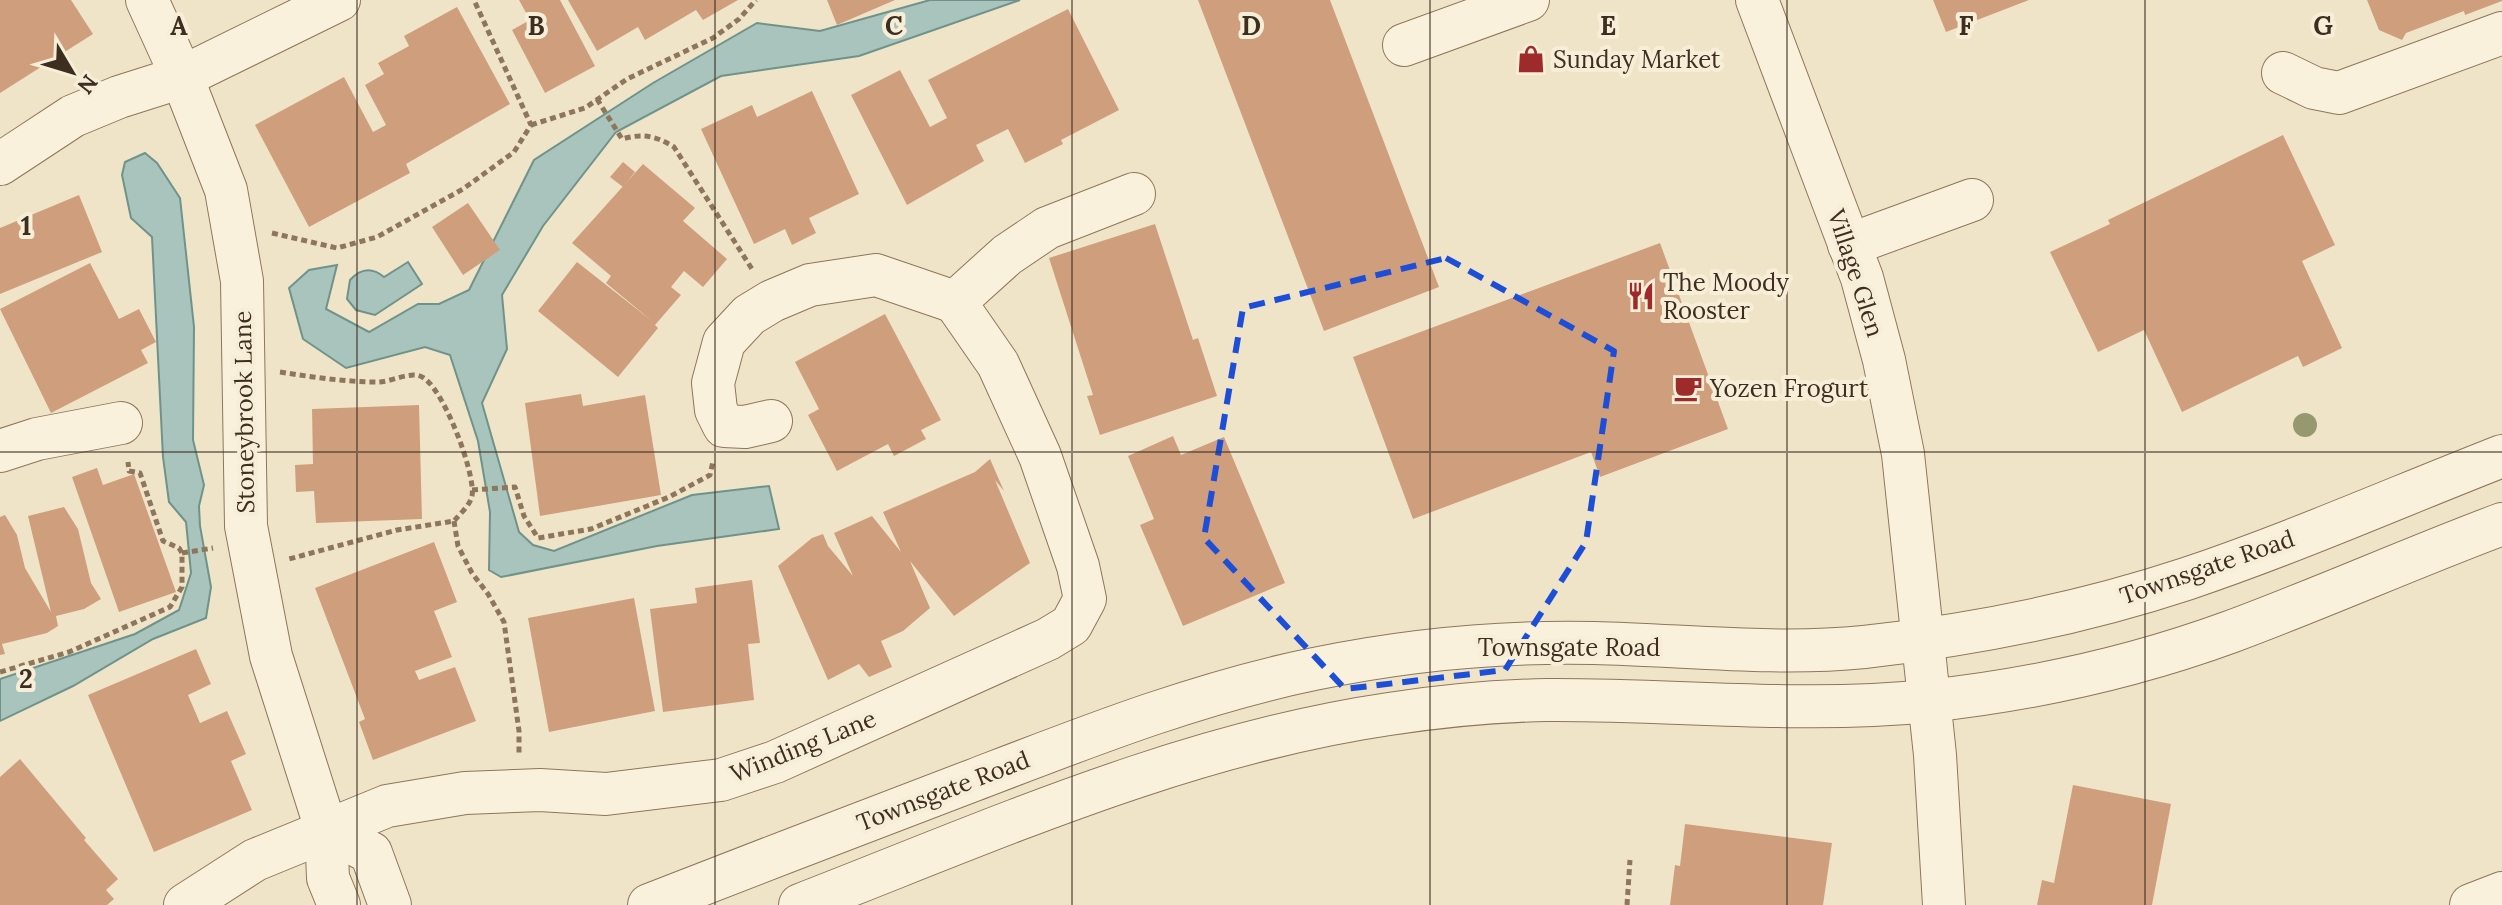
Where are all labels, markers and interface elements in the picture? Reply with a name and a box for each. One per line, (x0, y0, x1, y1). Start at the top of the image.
text: A (170, 9, 188, 42)
text: B (527, 9, 545, 42)
text: C (885, 9, 903, 42)
text: D (1241, 9, 1261, 42)
text: E (1600, 9, 1616, 42)
text: F (1959, 9, 1974, 42)
text: G (2313, 9, 2333, 42)
north arrow (32, 32, 112, 112)
shop icon: Sunday Market (1516, 44, 1546, 74)
place label: Sunday Market (1553, 44, 1721, 75)
text: N (71, 69, 104, 100)
street label: Village Glen (1821, 204, 1891, 341)
text: 1 (21, 209, 31, 242)
place label: The Moody Rooster (1663, 267, 1789, 326)
restaurant icon: The Moody Rooster (1626, 281, 1656, 311)
street label: Stoneybrook Lane (227, 310, 261, 514)
cafe icon: Yozen Frogurt (1673, 373, 1703, 403)
place label: Yozen Frogurt (1709, 373, 1869, 404)
street label: Townsgate Road (2116, 523, 2298, 611)
street label: Townsgate Road (1478, 632, 1660, 663)
text: 2 (19, 662, 33, 695)
street label: Winding Lane (726, 703, 880, 789)
street label: Townsgate Road (852, 744, 1034, 838)

